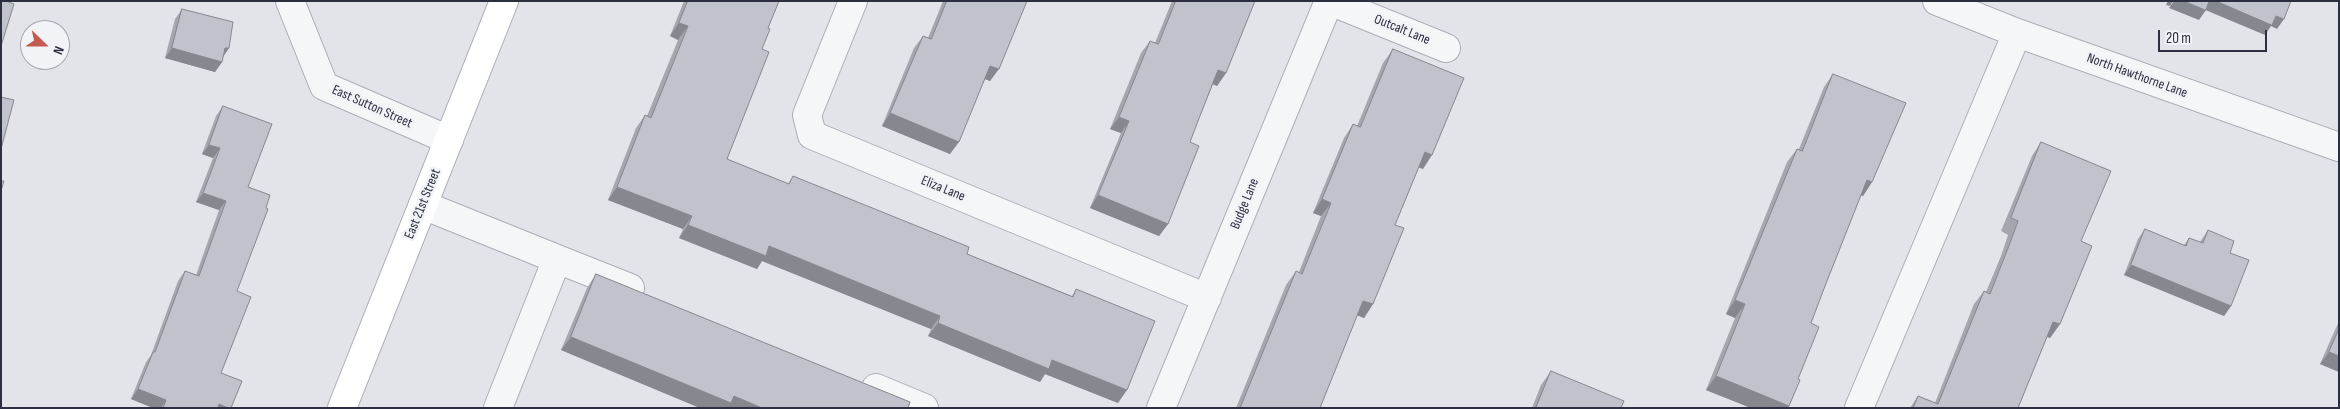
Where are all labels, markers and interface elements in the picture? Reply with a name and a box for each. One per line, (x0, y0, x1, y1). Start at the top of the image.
street label: Outcalt Lane (1371, 11, 1433, 49)
north arrow (20, 20, 70, 70)
scale bar (2160, 20, 2269, 52)
text: 20 m (2166, 29, 2191, 48)
text: N (49, 44, 68, 57)
street label: North Hawthorne Lane (2084, 50, 2190, 102)
street label: East Sutton Street (329, 82, 415, 132)
street label: East 21st Street (401, 166, 445, 242)
street label: Eliza Lane (918, 173, 968, 205)
street label: Budge Lane (1227, 176, 1263, 232)

